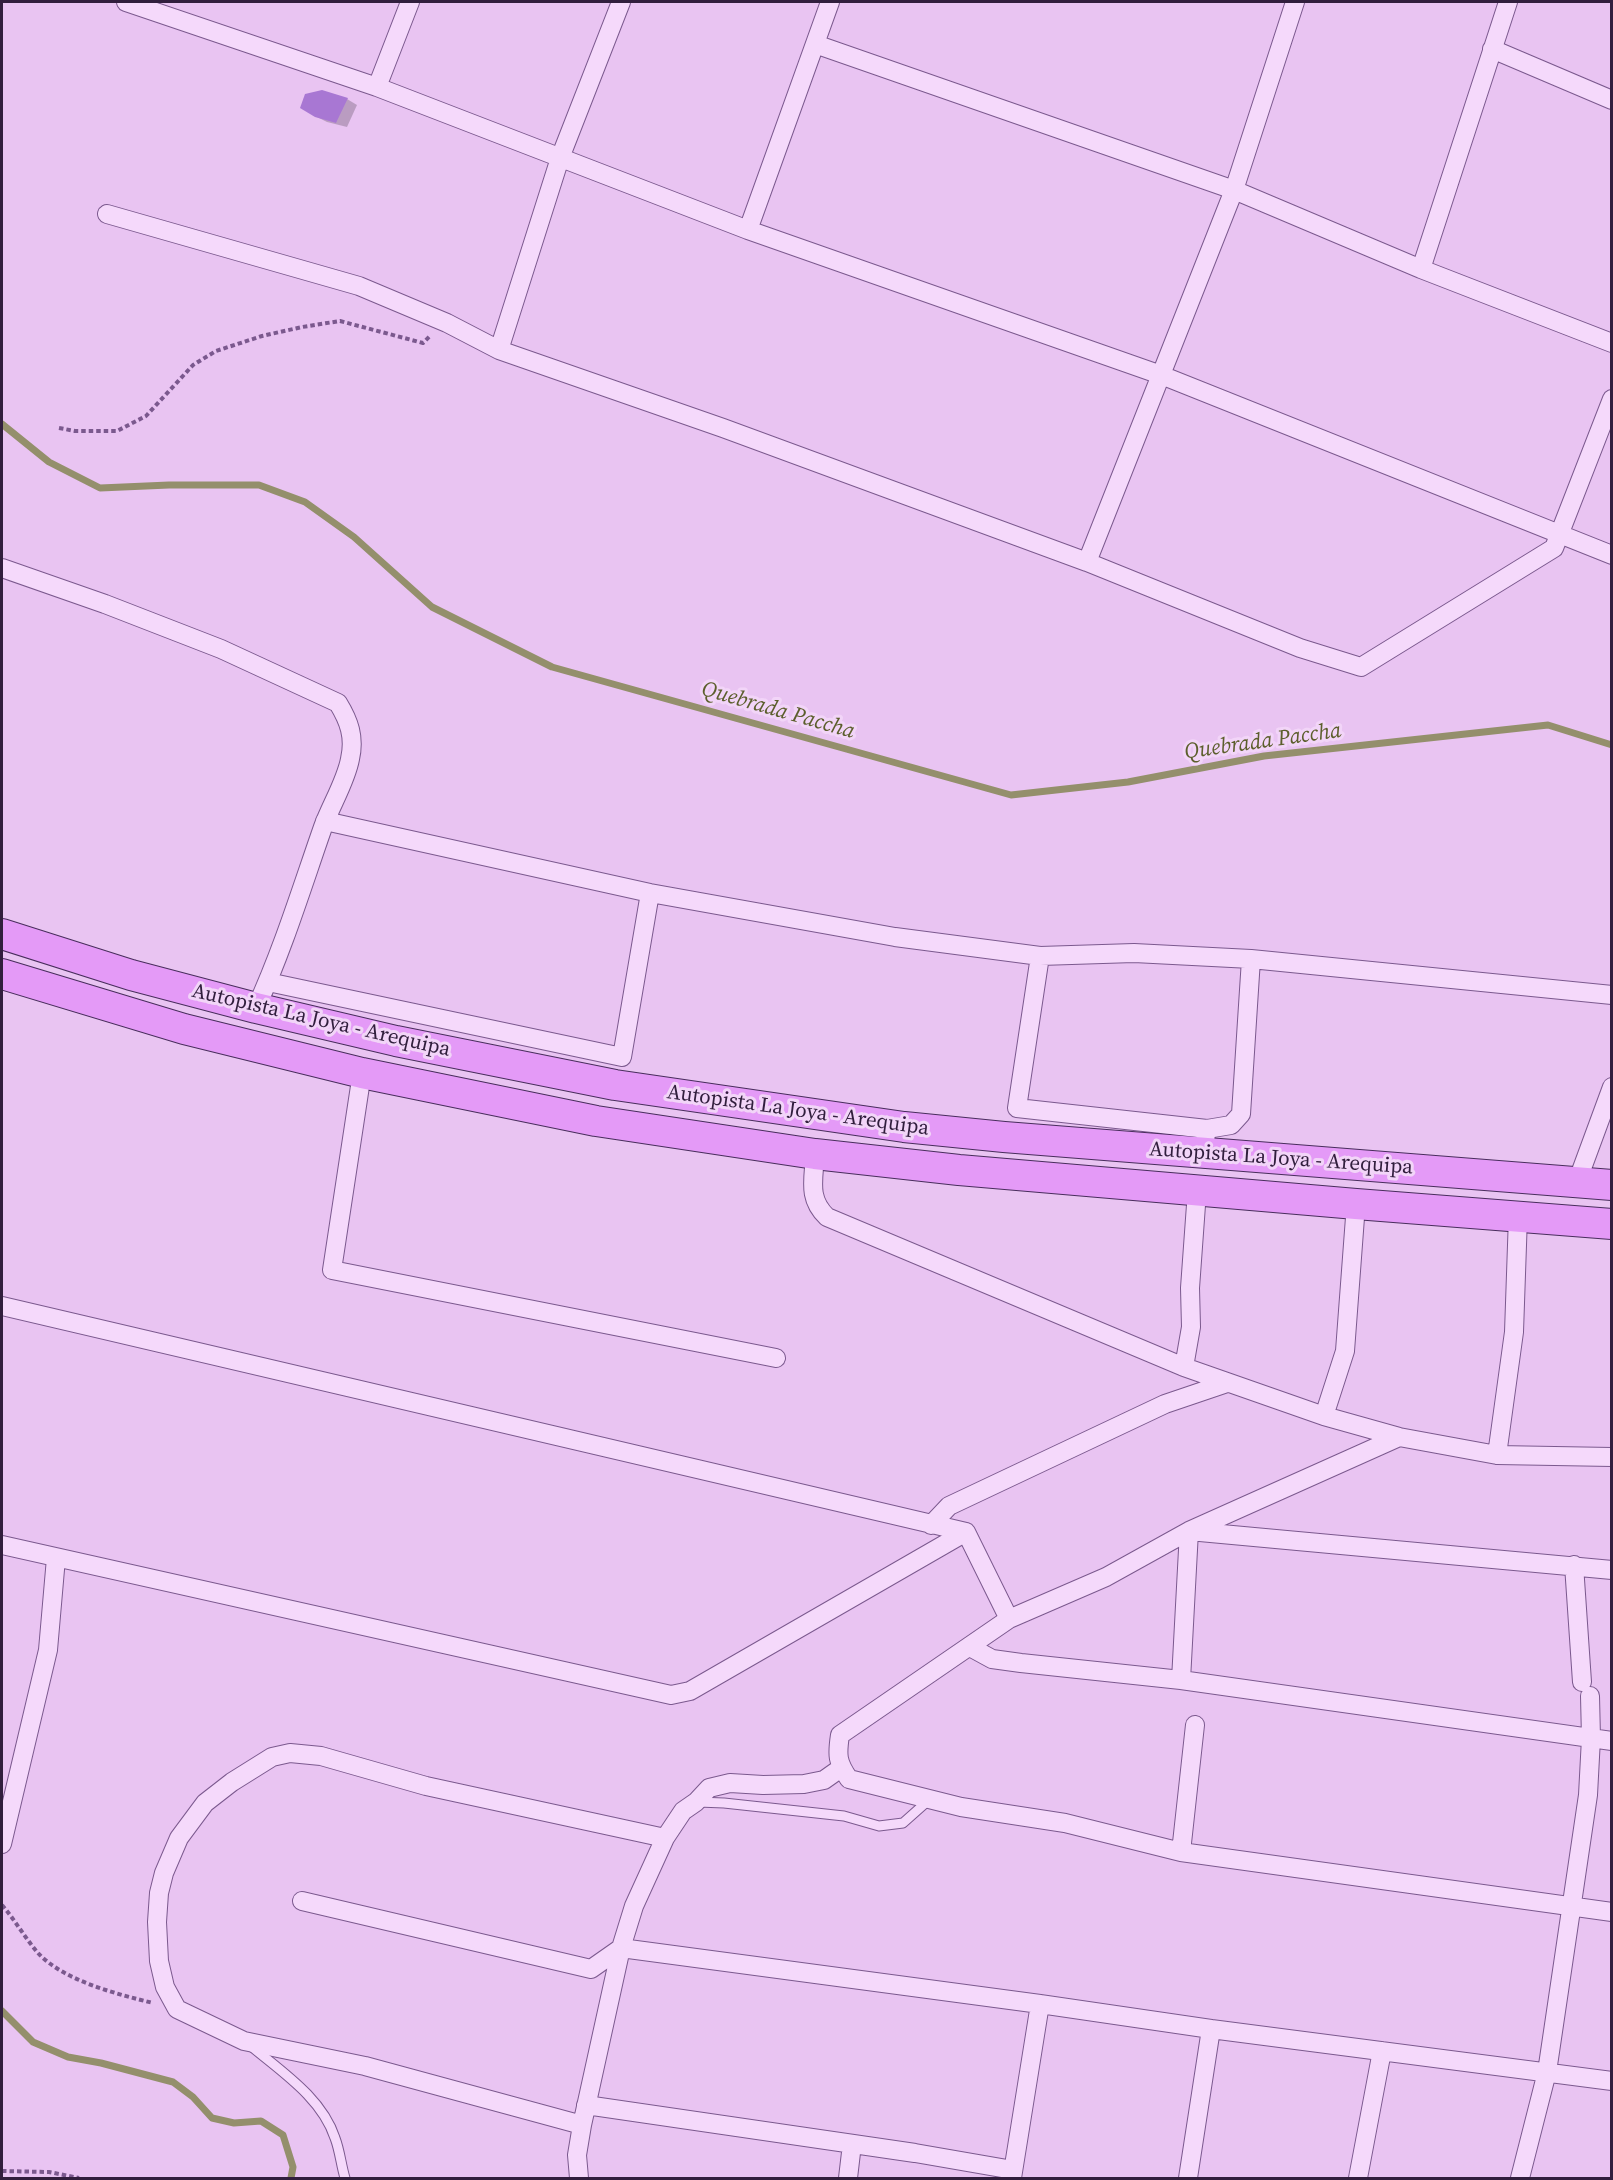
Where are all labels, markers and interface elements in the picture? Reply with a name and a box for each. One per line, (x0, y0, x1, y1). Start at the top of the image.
water label: Quebrada Paccha (698, 677, 858, 745)
water label: Quebrada Paccha (1183, 718, 1343, 766)
street label: Autopista La Joya - Arequipa (189, 979, 453, 1063)
street label: Autopista La Joya - Arequipa (665, 1080, 931, 1142)
street label: Autopista La Joya - Arequipa (1148, 1137, 1414, 1181)

